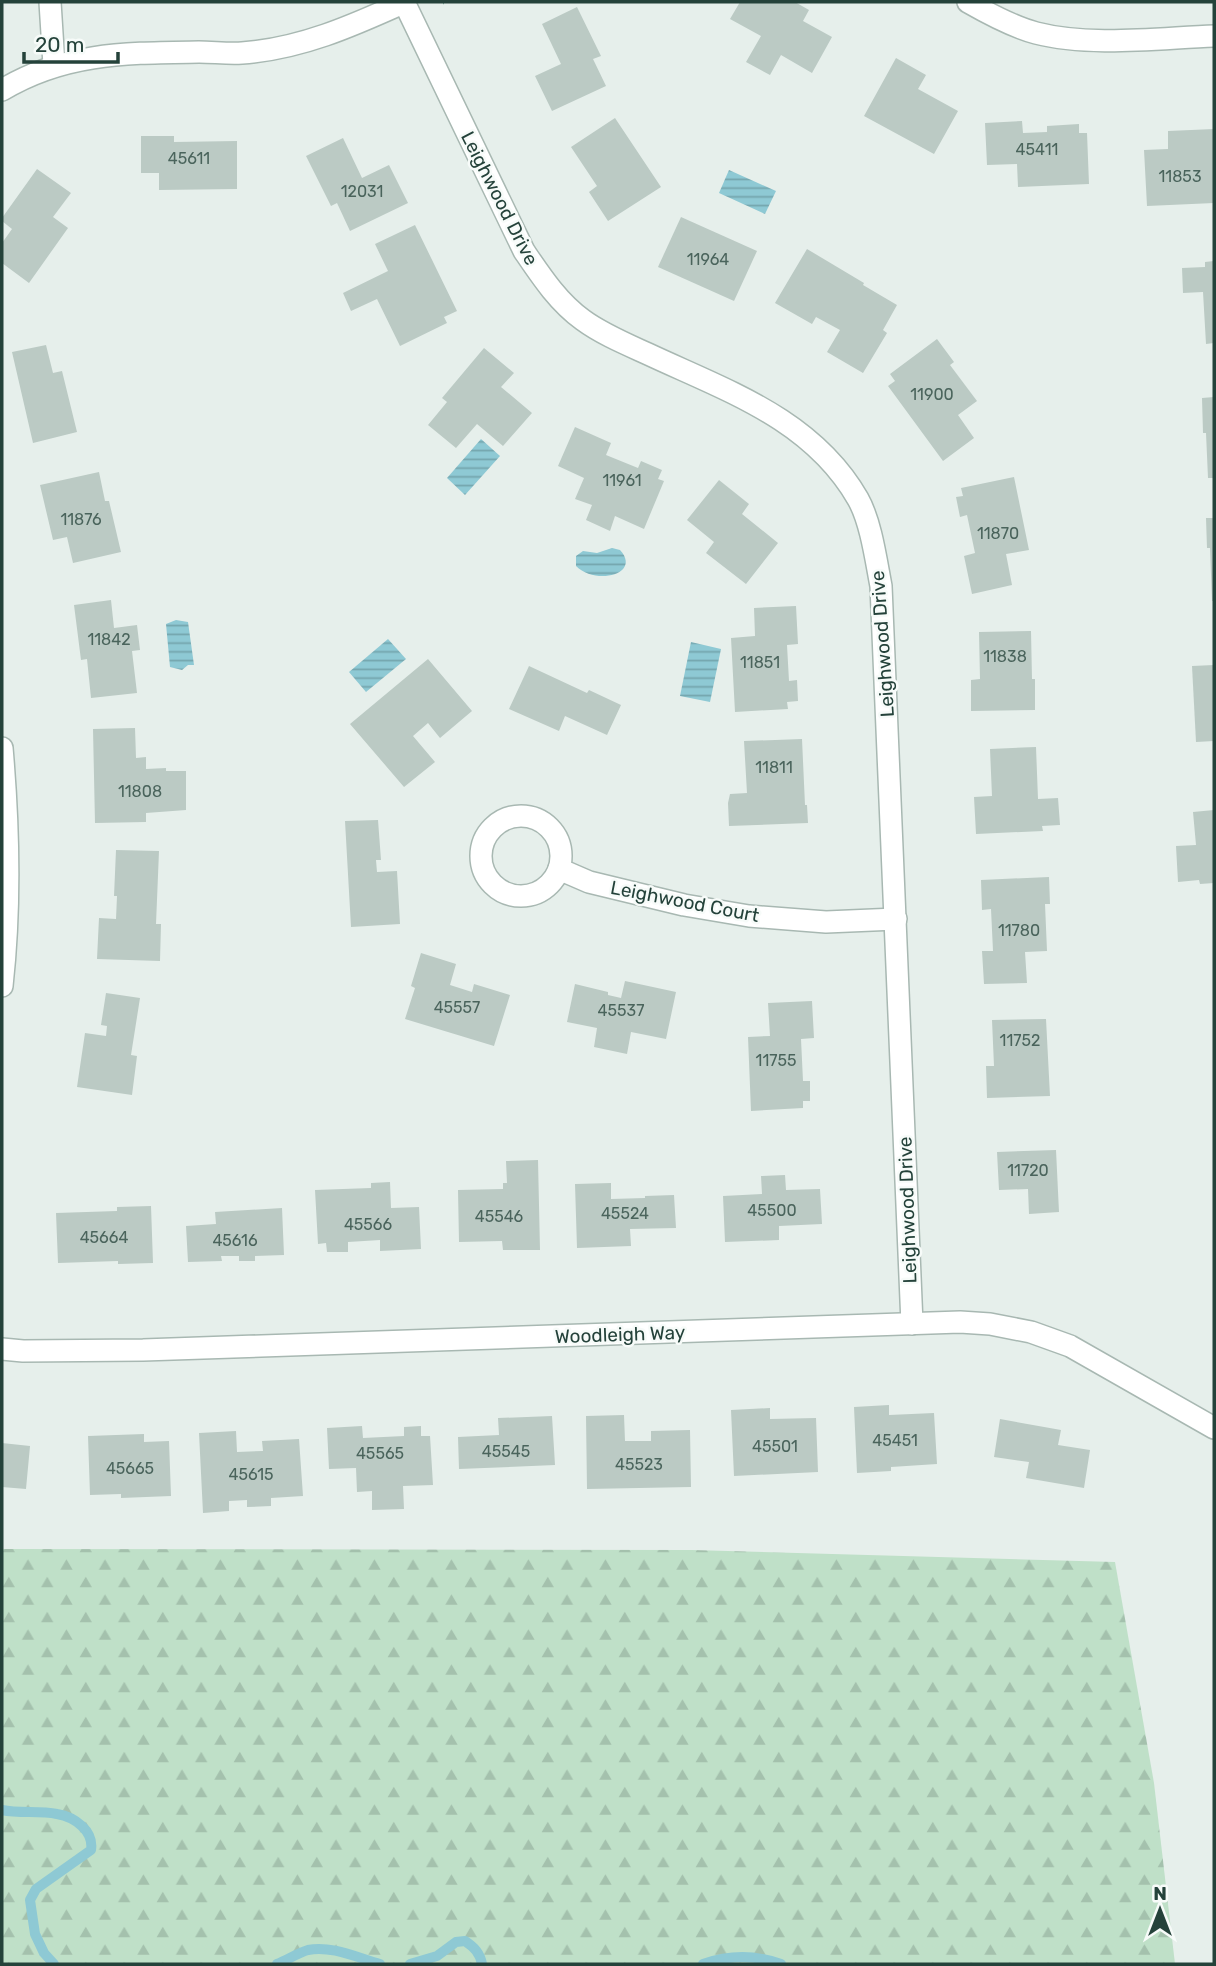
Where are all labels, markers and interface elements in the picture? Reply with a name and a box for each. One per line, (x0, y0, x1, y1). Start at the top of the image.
scale bar (24, 21, 119, 65)
text: 20 m (35, 32, 84, 57)
street label: Leighwood Drive (456, 128, 543, 269)
house number: 45411 (1016, 140, 1058, 159)
house number: 45611 (168, 149, 210, 168)
house number: 11853 (1159, 167, 1202, 186)
house number: 12031 (341, 182, 383, 201)
house number: 11964 (687, 250, 729, 269)
house number: 11900 (910, 385, 954, 404)
house number: 11961 (602, 471, 642, 490)
house number: 11876 (60, 510, 102, 529)
house number: 11870 (977, 524, 1019, 543)
street label: Leighwood Drive (866, 570, 899, 718)
house number: 11842 (87, 630, 131, 649)
house number: 11838 (983, 647, 1027, 666)
house number: 11851 (740, 653, 780, 672)
house number: 11811 (755, 758, 793, 777)
house number: 11808 (118, 782, 162, 801)
street label: Leighwood Court (609, 876, 762, 927)
house number: 11780 (998, 921, 1040, 940)
house number: 45557 (434, 998, 480, 1017)
house number: 45537 (598, 1001, 644, 1020)
house number: 11752 (1000, 1031, 1040, 1050)
house number: 11755 (756, 1051, 796, 1070)
street label: Leighwood Drive (893, 1136, 922, 1284)
house number: 11720 (1007, 1161, 1049, 1180)
house number: 45500 (747, 1201, 797, 1220)
house number: 45524 (601, 1204, 649, 1223)
house number: 45546 (475, 1207, 524, 1226)
house number: 45566 (344, 1215, 392, 1234)
house number: 45664 (80, 1228, 128, 1247)
house number: 45616 (212, 1231, 258, 1250)
street label: Woodleigh Way (554, 1321, 686, 1348)
house number: 45451 (872, 1431, 918, 1450)
house number: 45501 (752, 1437, 798, 1456)
house number: 45545 (482, 1442, 530, 1461)
house number: 45565 (356, 1444, 404, 1463)
house number: 45523 (615, 1455, 663, 1474)
house number: 45665 (106, 1459, 154, 1478)
house number: 45615 (228, 1465, 274, 1484)
north arrow (1125, 1875, 1195, 1945)
text: N (1153, 1882, 1167, 1905)

